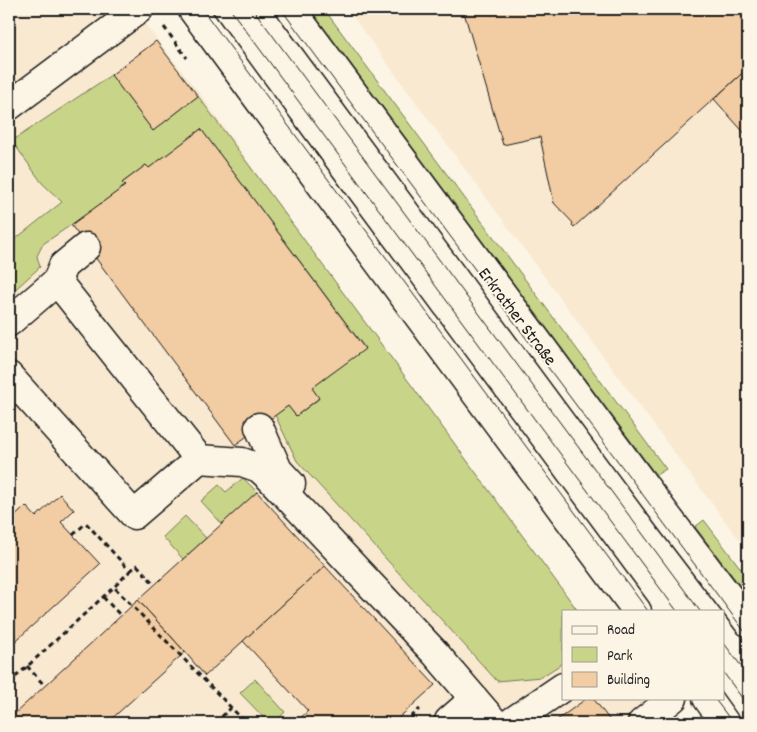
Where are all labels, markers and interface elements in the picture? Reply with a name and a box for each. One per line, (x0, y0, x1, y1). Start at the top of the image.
street label: Erkrather Straße (471, 263, 561, 372)
legend (562, 610, 724, 700)
text: Road (607, 620, 635, 642)
text: Park (607, 646, 633, 668)
text: Building (607, 670, 650, 692)

